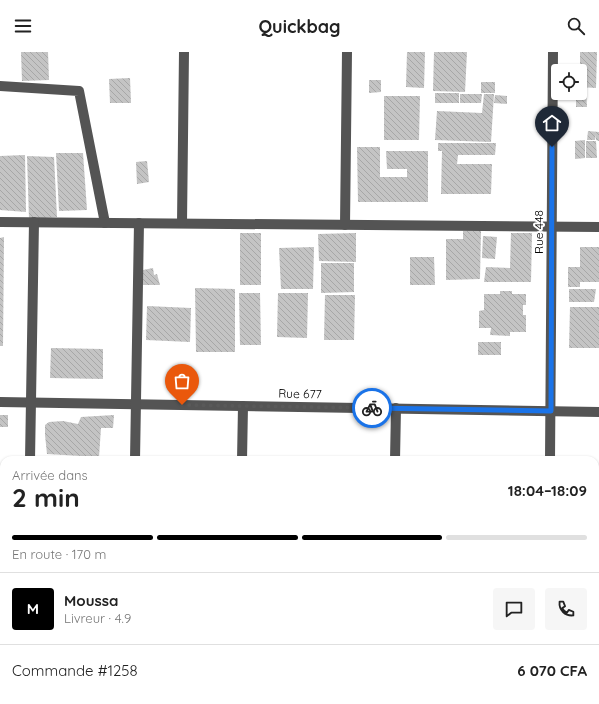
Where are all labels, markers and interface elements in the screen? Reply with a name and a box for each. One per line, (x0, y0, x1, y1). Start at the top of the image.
icon: menu (12, 15, 34, 37)
text: Quickbag (258, 15, 341, 38)
icon: search (565, 15, 587, 37)
map controls (551, 64, 587, 100)
button: locate (551, 64, 587, 100)
pin (535, 106, 569, 147)
icon: home (541, 112, 563, 134)
street label: Rue 448 (531, 210, 546, 254)
pin (165, 364, 199, 405)
icon: bag (171, 370, 193, 392)
street label: Rue 677 (278, 386, 322, 401)
courier (352, 388, 392, 428)
icon: bike (361, 397, 383, 419)
text: Arrivée dans (12, 467, 88, 483)
text: 2 min (12, 481, 80, 514)
text: 18:04–18:09 (508, 481, 587, 500)
text: En route · 170 m (12, 546, 106, 562)
button: chat (493, 588, 535, 630)
button: phone (545, 588, 587, 630)
text: Moussa (64, 591, 118, 610)
text: M (27, 599, 39, 618)
text: Livreur · 4.9 (64, 610, 131, 626)
text: Commande #1258 (12, 661, 138, 680)
text: 6 070 CFA (517, 661, 587, 680)

